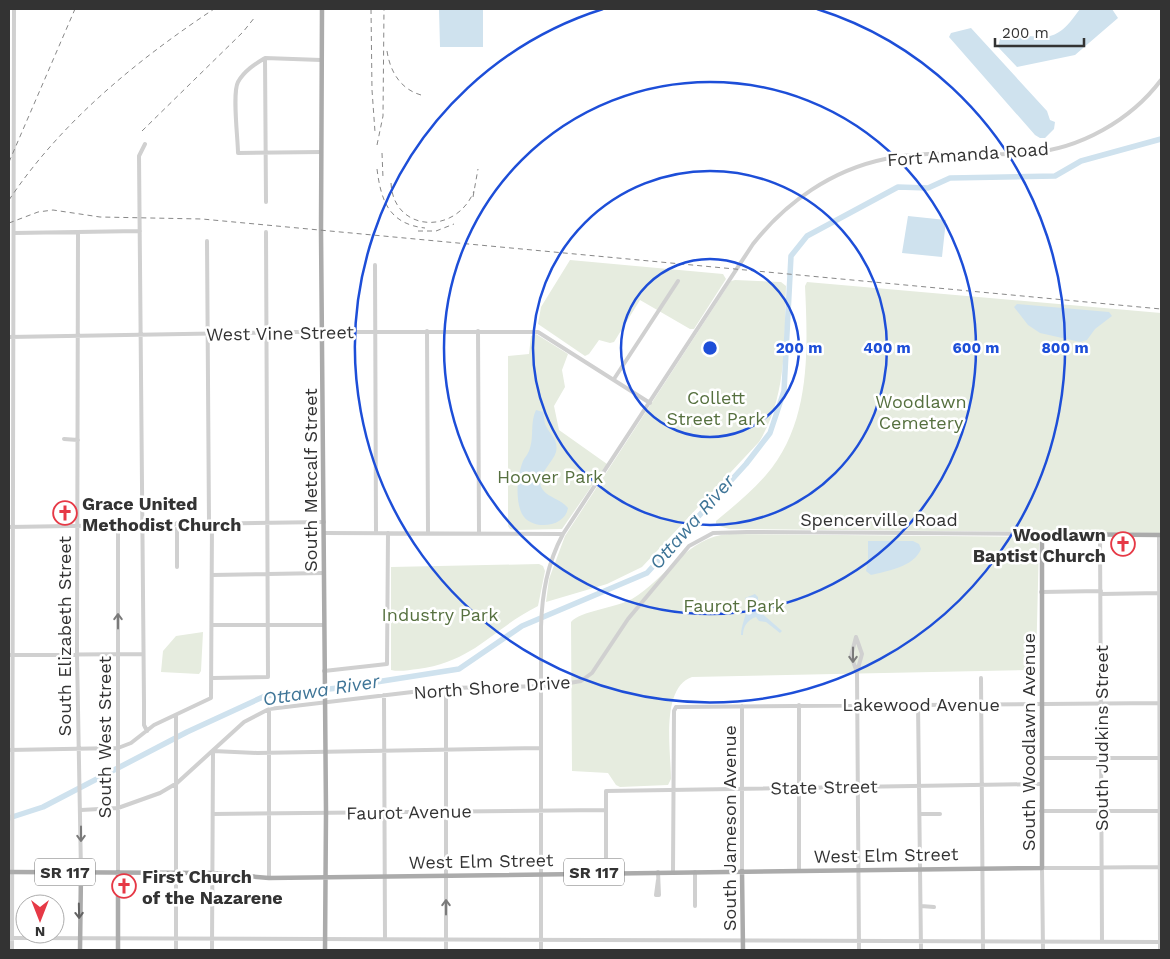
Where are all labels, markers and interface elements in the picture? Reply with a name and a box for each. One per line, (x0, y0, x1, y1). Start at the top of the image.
scale bar (995, 15, 1084, 47)
text: 200 m (1002, 24, 1049, 42)
street label: Fort Amanda Road (886, 138, 1050, 170)
street label: West Vine Street (206, 321, 355, 345)
centre of rings (701, 339, 719, 357)
text: 200 m (776, 339, 822, 357)
text: 400 m (863, 339, 911, 357)
text: 600 m (953, 339, 999, 357)
text: 800 m (1041, 339, 1089, 357)
park label: Collett Street Park (666, 387, 766, 429)
street label: South Metcalf Street (300, 388, 321, 572)
park label: Woodlawn Cemetery (875, 391, 967, 433)
park label: Hoover Park (497, 466, 603, 487)
water label: Ottawa River (645, 469, 740, 574)
place label: Grace United Methodist Church (82, 493, 241, 535)
church icon: Grace United Methodist Church (52, 500, 78, 526)
street label: Spencerville Road (800, 509, 958, 530)
place label: Woodlawn Baptist Church (973, 524, 1106, 566)
church icon: Woodlawn Baptist Church (1110, 531, 1136, 557)
street label: South Elizabeth Street (54, 535, 75, 736)
park label: Faurot Park (683, 595, 785, 616)
park label: Industry Park (382, 604, 498, 625)
one-way arrow (113, 613, 123, 629)
street label: South Woodlawn Avenue (1018, 633, 1039, 851)
street label: South Judkins Street (1091, 644, 1112, 831)
one-way arrow (848, 646, 858, 662)
street label: South West Street (94, 655, 115, 818)
water label: Ottawa River (261, 669, 382, 711)
street label: North Shore Drive (413, 671, 571, 703)
street label: Lakewood Avenue (842, 694, 1000, 715)
street label: South Jameson Avenue (719, 725, 740, 931)
street label: State Street (770, 776, 878, 798)
street label: Faurot Avenue (346, 800, 472, 824)
one-way arrow (76, 826, 86, 842)
street label: West Elm Street (813, 843, 959, 867)
street label: West Elm Street (408, 849, 554, 873)
road number: SR 117 (35, 859, 95, 886)
road number: SR 117 (564, 859, 624, 886)
place label: First Church of the Nazarene (142, 866, 283, 908)
church icon: First Church of the Nazarene (111, 873, 137, 899)
north arrow (15, 894, 65, 944)
one-way arrow (441, 899, 451, 916)
one-way arrow (75, 903, 84, 919)
text: N (35, 924, 45, 940)

